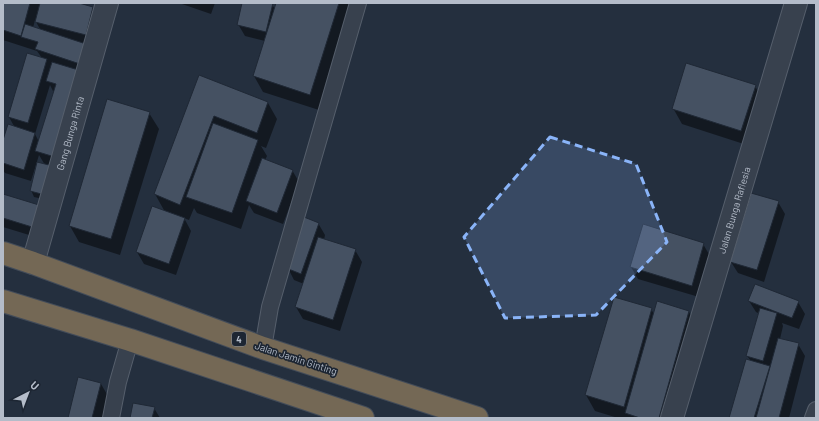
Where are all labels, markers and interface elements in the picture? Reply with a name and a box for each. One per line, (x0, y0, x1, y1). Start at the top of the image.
street label: Gang Bunga Rinta (54, 95, 86, 171)
street label: Jalan Bunga Raflesia (715, 165, 753, 255)
road number: 4 (232, 332, 246, 346)
street label: Jalan Jamin Ginting (253, 339, 339, 377)
north arrow (8, 373, 48, 413)
text: U (28, 378, 42, 392)

